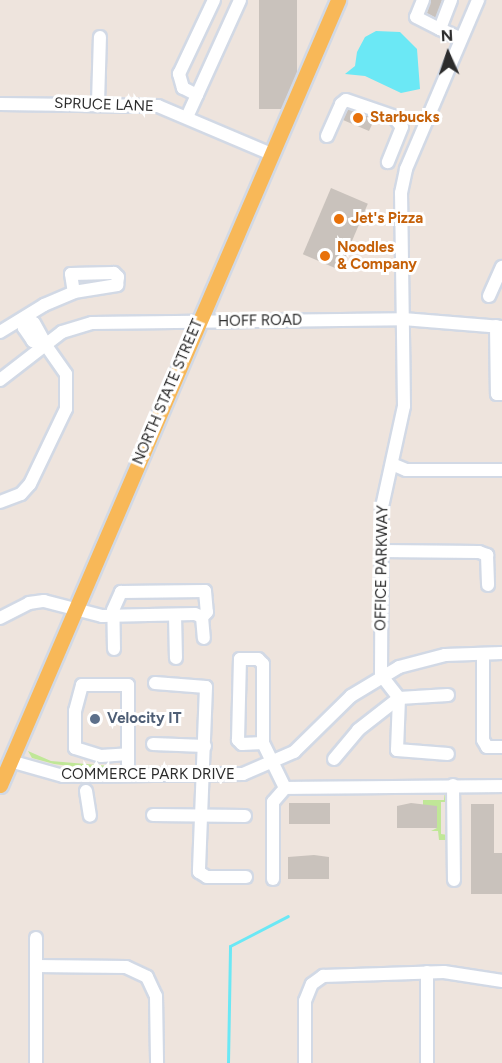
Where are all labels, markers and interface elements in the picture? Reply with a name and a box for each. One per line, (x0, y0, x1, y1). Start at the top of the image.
north arrow (418, 24, 478, 84)
text: N (440, 26, 454, 45)
street label: SPRUCE LANE (54, 94, 154, 116)
place label: Starbucks (370, 109, 439, 127)
marker: Starbucks (351, 111, 365, 125)
place label: Jet's Pizza (351, 210, 423, 228)
marker: Jet's Pizza (332, 212, 346, 226)
place label: Noodles & Company (337, 238, 417, 273)
marker: Noodles & Company (318, 249, 332, 263)
street label: HOFF ROAD (218, 311, 302, 331)
street label: NORTH STATE STREET (129, 317, 207, 467)
street label: OFFICE PARKWAY (372, 505, 392, 631)
place label: Velocity IT (107, 710, 181, 728)
marker: Velocity IT (88, 712, 102, 726)
street label: COMMERCE PARK DRIVE (61, 766, 235, 784)

